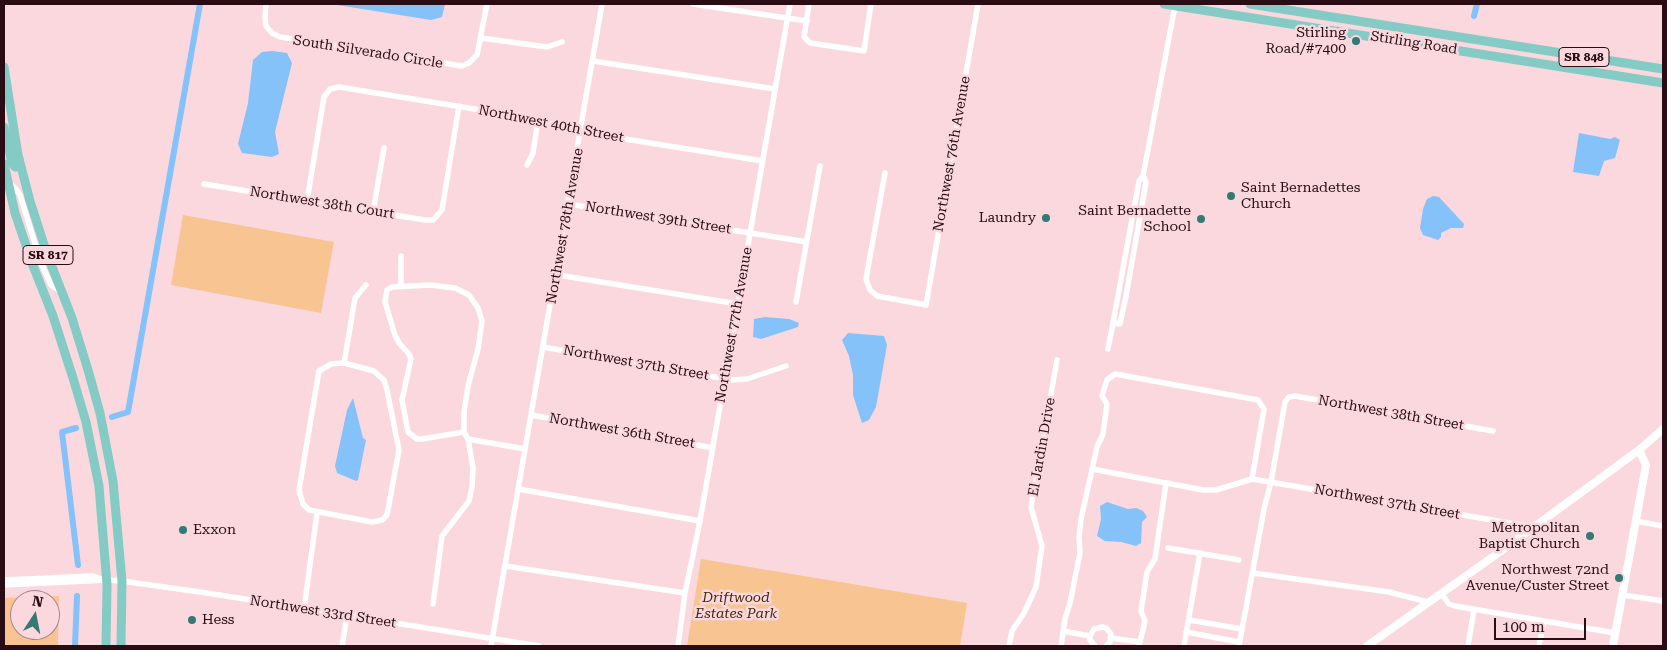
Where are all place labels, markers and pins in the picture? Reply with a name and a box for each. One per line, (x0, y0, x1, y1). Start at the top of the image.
place label: Stirling Road/#7400 (1266, 25, 1346, 58)
marker: Stirling Road/#7400 (1350, 35, 1362, 47)
place label: Saint Bernadettes Church (1241, 180, 1360, 212)
marker: Saint Bernadettes Church (1225, 190, 1237, 202)
place label: Saint Bernadette School (1078, 203, 1191, 236)
place label: Laundry (979, 210, 1036, 226)
marker: Laundry (1040, 212, 1052, 224)
marker: Saint Bernadette School (1195, 213, 1207, 225)
place label: Metropolitan Baptist Church (1479, 520, 1580, 552)
place label: Exxon (193, 522, 236, 538)
marker: Exxon (177, 524, 189, 536)
marker: Metropolitan Baptist Church (1584, 530, 1596, 542)
place label: Northwest 72nd Avenue/Custer Street (1466, 562, 1609, 594)
marker: Northwest 72nd Avenue/Custer Street (1613, 572, 1625, 584)
place label: Hess (202, 612, 234, 628)
marker: Hess (186, 614, 198, 626)

